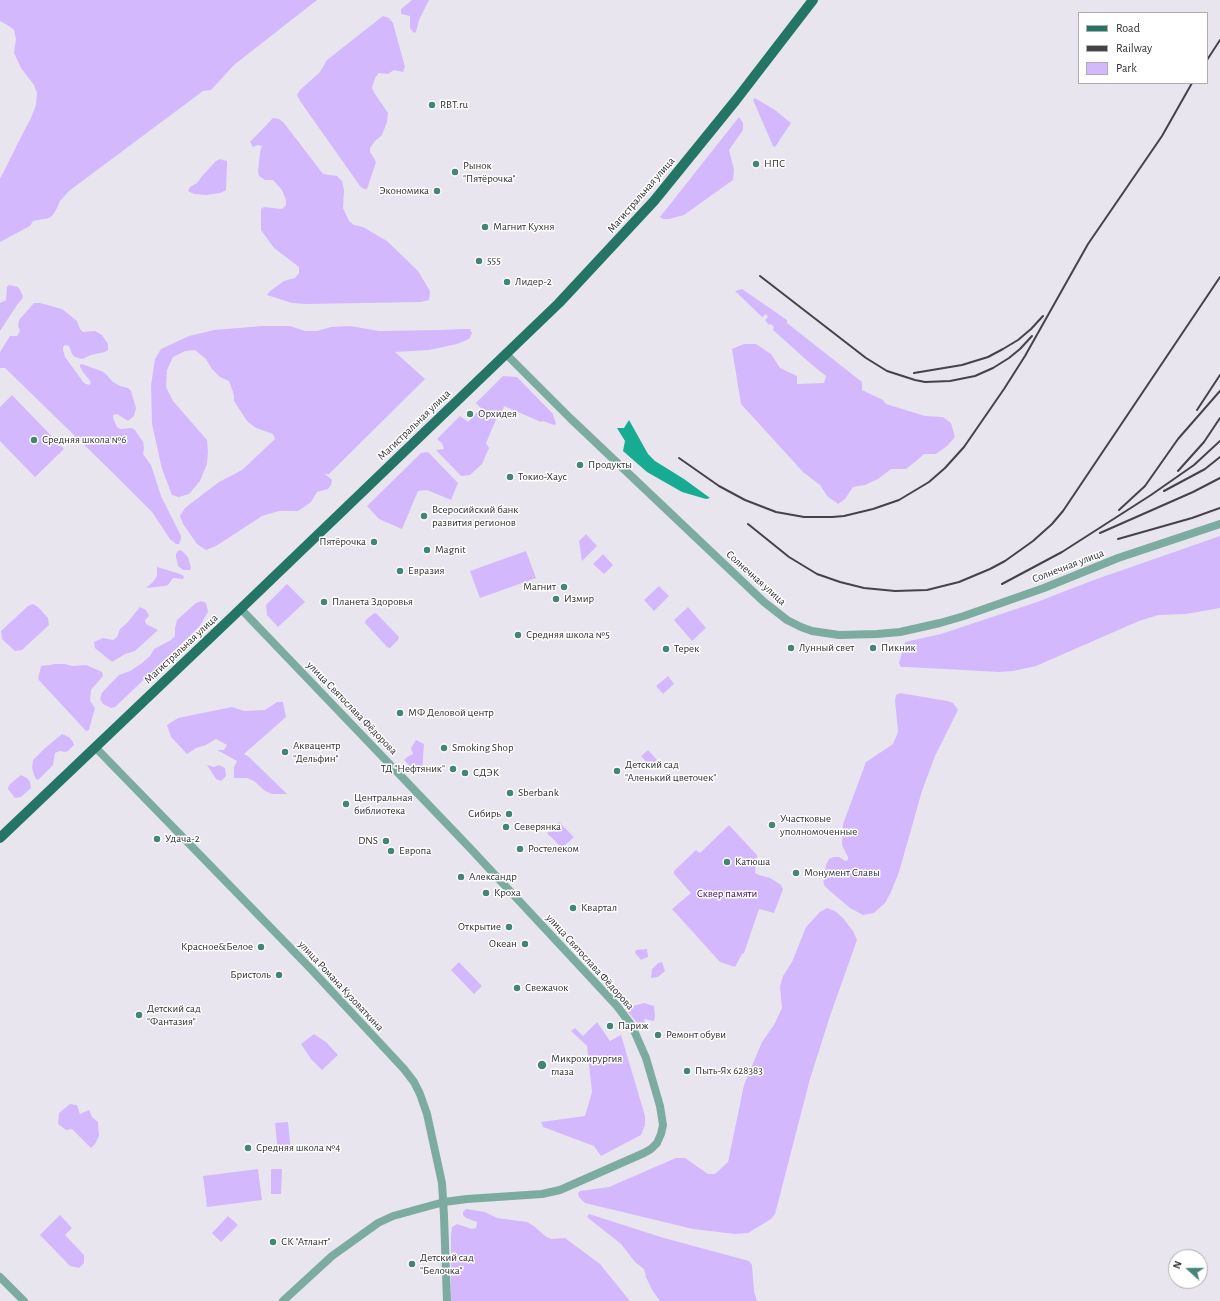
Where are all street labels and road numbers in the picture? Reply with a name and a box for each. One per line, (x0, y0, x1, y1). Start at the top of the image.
street label: Магистральная улица (605, 154, 677, 236)
street label: Магистральная улица (375, 387, 453, 463)
street label: Солнечная улица (1030, 546, 1106, 586)
street label: Солнечная улица (723, 548, 789, 608)
street label: Магистральная улица (141, 611, 221, 687)
street label: улица Святослава Фёдорова (304, 659, 400, 757)
street label: улица Святослава Фёдорова (543, 911, 637, 1013)
street label: улица Романа Кузоваткина (296, 938, 386, 1034)

